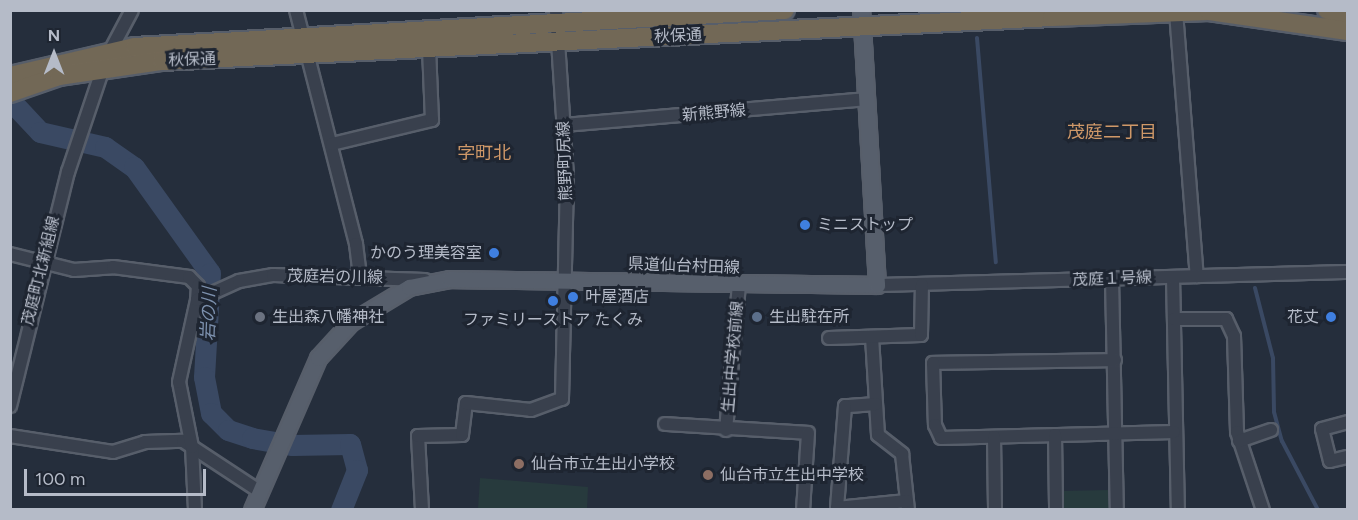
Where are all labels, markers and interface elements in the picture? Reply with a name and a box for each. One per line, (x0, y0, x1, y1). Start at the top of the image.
north arrow (24, 24, 84, 84)
street label: 秋保通 (654, 25, 702, 47)
text: N (48, 26, 60, 45)
street label: 秋保通 (168, 50, 216, 70)
street label: 新熊野線 (681, 101, 747, 125)
street label: 熊野町尻線 (554, 121, 576, 201)
district label: 茂庭二丁目 (1067, 121, 1157, 143)
district label: 字町北 (457, 142, 511, 164)
street label: 茂庭町北新組線 (18, 214, 64, 328)
place label: ミニストップ (817, 215, 913, 235)
marker: ミニストップ (798, 218, 812, 232)
place label: かのう理美容室 (370, 243, 482, 263)
marker: かのう理美容室 (487, 246, 501, 260)
street label: 県道仙台村田線 (628, 254, 740, 278)
street label: 茂庭岩の川線 (287, 267, 383, 287)
street label: 茂庭１号線 (1072, 268, 1152, 290)
water label: 岩の川 (197, 287, 221, 341)
place label: 叶屋酒店 (585, 287, 649, 307)
marker: 叶屋酒店 (566, 290, 580, 304)
marker: ファミリーストア たくみ (546, 294, 560, 308)
street label: 生出中学校前線 (719, 300, 747, 414)
place label: 生出森八幡神社 (272, 307, 384, 327)
place label: 生出駐在所 (769, 307, 849, 327)
place label: 花丈 (1287, 307, 1319, 327)
marker: 生出森八幡神社 (253, 310, 267, 324)
place label: ファミリーストア たくみ (463, 310, 643, 330)
marker: 生出駐在所 (750, 310, 764, 324)
marker: 花丈 (1324, 310, 1338, 324)
place label: 仙台市立生出小学校 (531, 454, 675, 474)
scale bar (27, 457, 208, 495)
marker: 仙台市立生出小学校 (512, 457, 526, 471)
place label: 仙台市立生出中学校 (720, 465, 864, 485)
text: 100 m (35, 468, 85, 490)
marker: 仙台市立生出中学校 (701, 468, 715, 482)

